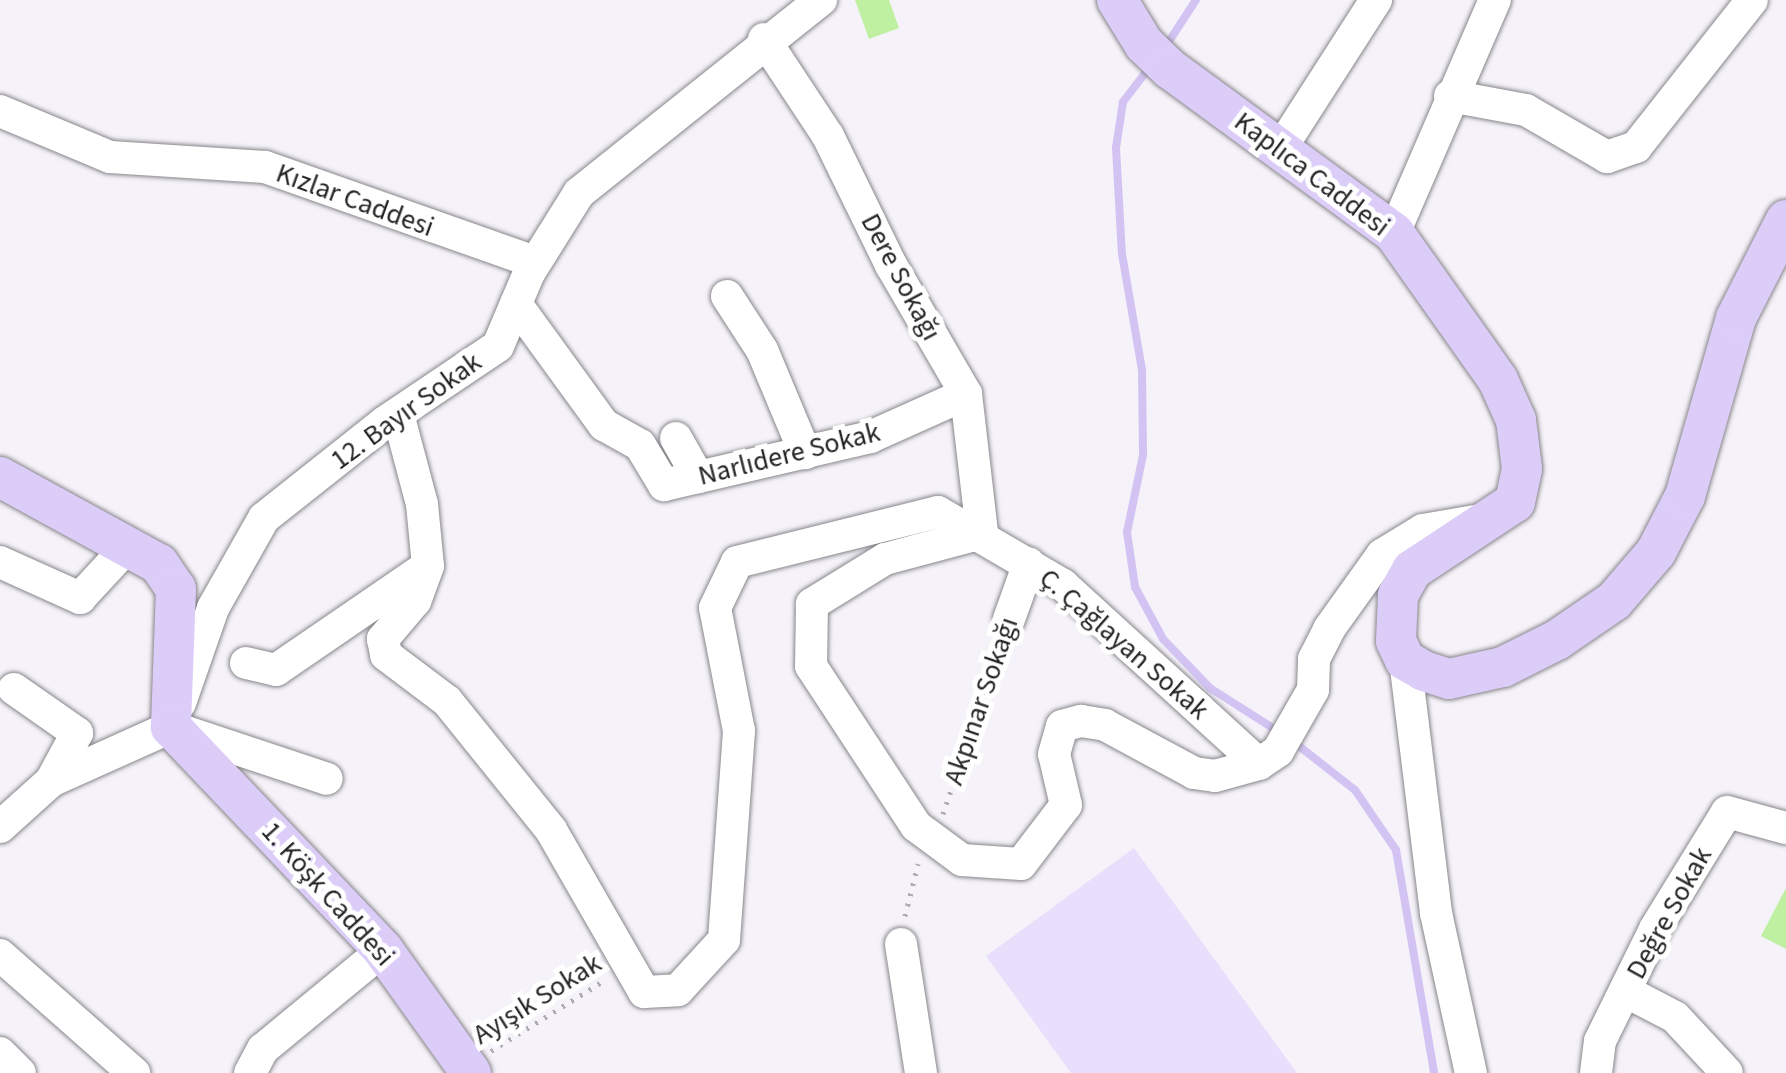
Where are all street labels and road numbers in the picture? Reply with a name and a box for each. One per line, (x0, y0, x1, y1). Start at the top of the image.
street label: Kaplıca Caddesi (1228, 105, 1396, 243)
street label: Kızlar Caddesi (272, 156, 438, 244)
street label: Dere Sokağı (854, 208, 948, 346)
street label: 12. Bayır Sokak (324, 345, 488, 477)
street label: Narlıdere Sokak (695, 415, 883, 493)
street label: Ç. Çağlayan Sokak (1033, 561, 1215, 727)
street label: Akpınar Sokağı (937, 613, 1025, 789)
street label: 1. Köşk Caddesi (254, 815, 402, 973)
street label: Değre Sokak (1619, 841, 1719, 985)
street label: Ayışık Sokak (467, 946, 607, 1052)

